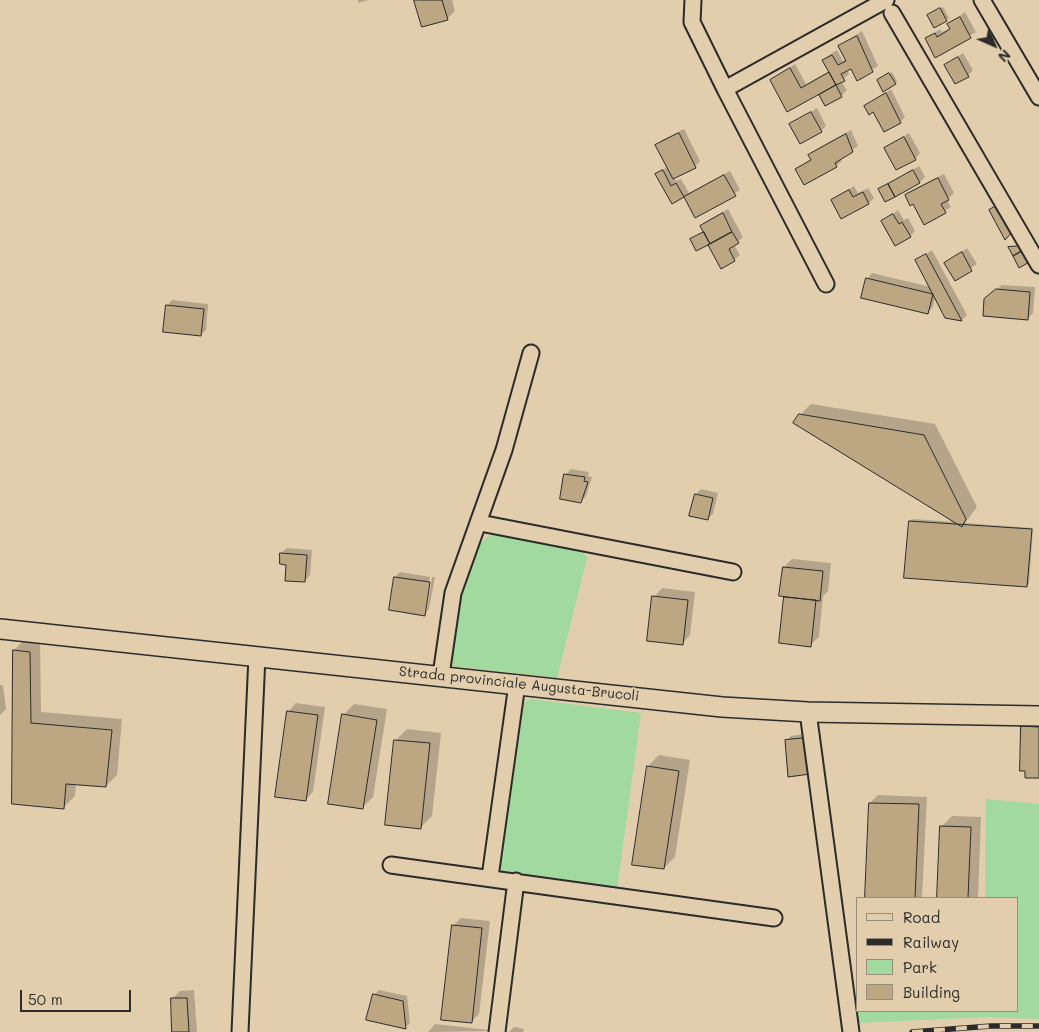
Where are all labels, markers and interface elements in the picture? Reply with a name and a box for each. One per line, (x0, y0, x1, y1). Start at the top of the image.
north arrow (969, 20, 1019, 70)
text: N (994, 46, 1015, 67)
street label: Strada provinciale Augusta-Brucoli (398, 663, 640, 705)
legend (856, 897, 1019, 1012)
text: Road (903, 907, 940, 927)
text: Railway (903, 932, 959, 952)
text: Park (903, 957, 937, 977)
scale bar (22, 980, 134, 1012)
text: Building (903, 982, 960, 1002)
text: 50 m (28, 989, 63, 1009)

